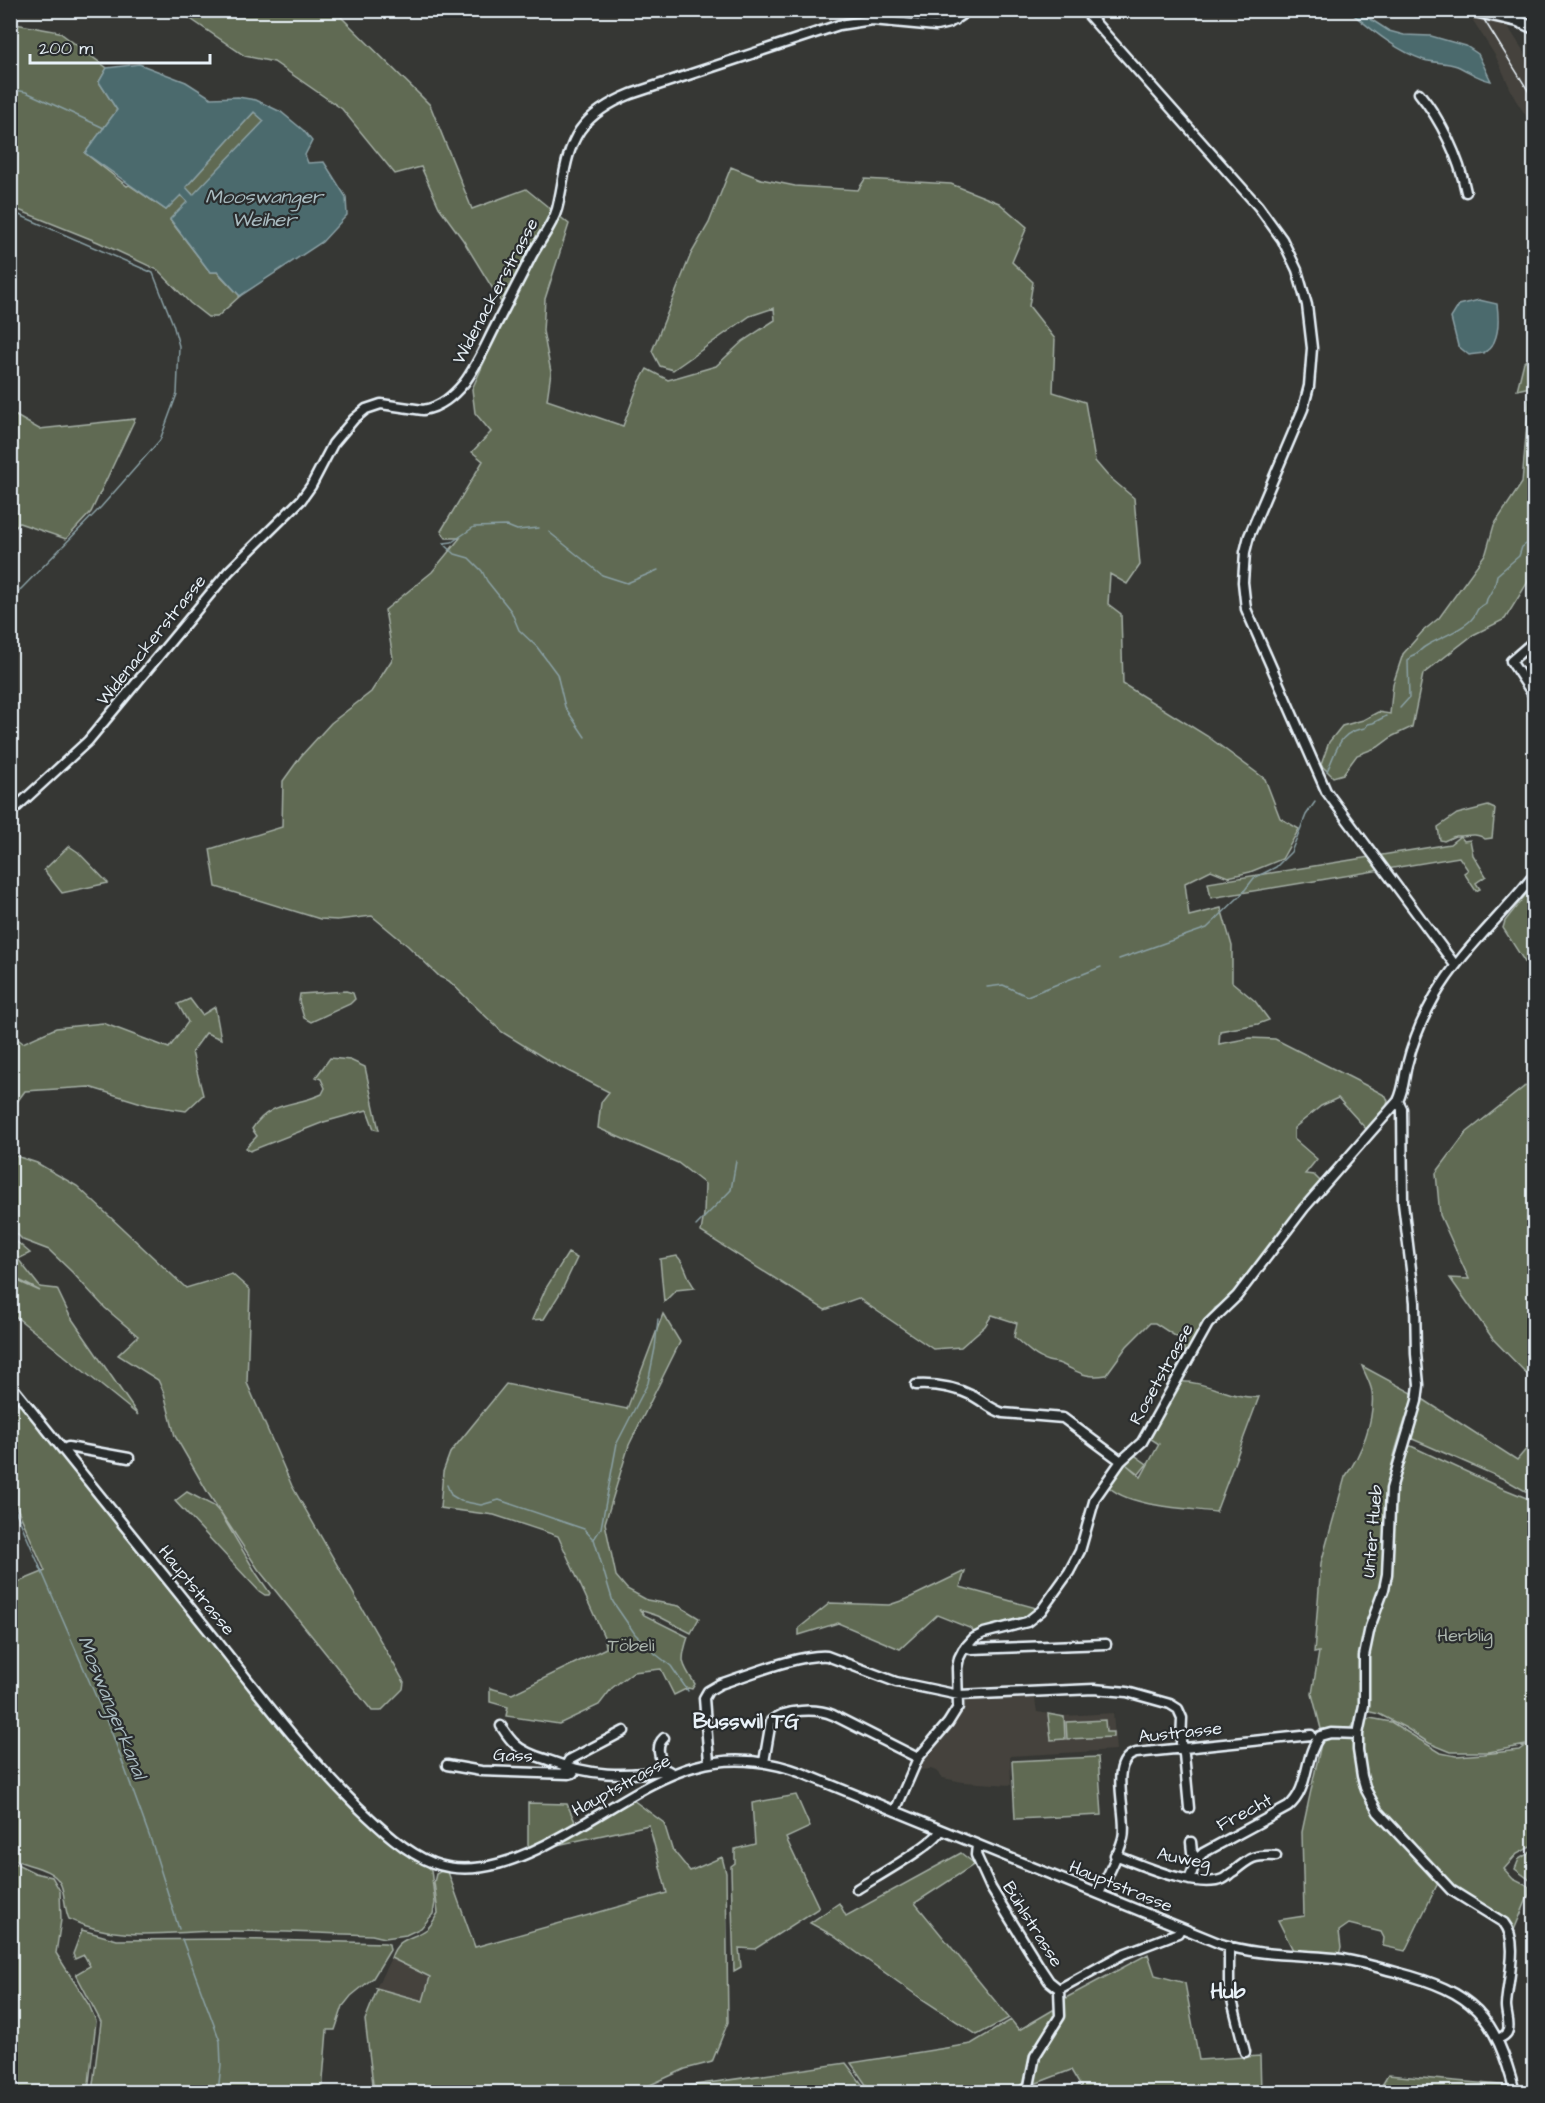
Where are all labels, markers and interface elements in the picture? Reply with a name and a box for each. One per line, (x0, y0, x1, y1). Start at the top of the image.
scale bar (30, 27, 210, 65)
text: 200 m (39, 36, 93, 61)
water label: Mooswanger Weiher (205, 183, 325, 234)
street label: Widenackerstrasse (446, 214, 545, 369)
street label: Widenackerstrasse (91, 569, 212, 711)
street label: Rosetstrasse (1123, 1319, 1200, 1429)
street label: Unter Hueb (1356, 1484, 1389, 1579)
street label: Hauptstrasse (152, 1540, 241, 1641)
park label: Herblig (1437, 1623, 1493, 1649)
water label: Moswangerkanal (70, 1632, 155, 1786)
park label: Töbeli (608, 1633, 655, 1658)
district label: Busswil TG (693, 1707, 800, 1736)
street label: Austrasse (1137, 1716, 1223, 1749)
street label: Gass (493, 1742, 533, 1769)
street label: Hauptstrasse (567, 1748, 676, 1823)
street label: Frecht (1212, 1787, 1277, 1837)
street label: Auweg (1155, 1841, 1213, 1877)
street label: Hauptstrasse (1065, 1854, 1177, 1919)
street label: Bühlstrasse (996, 1877, 1069, 1972)
district label: Hub (1210, 1977, 1246, 2006)

